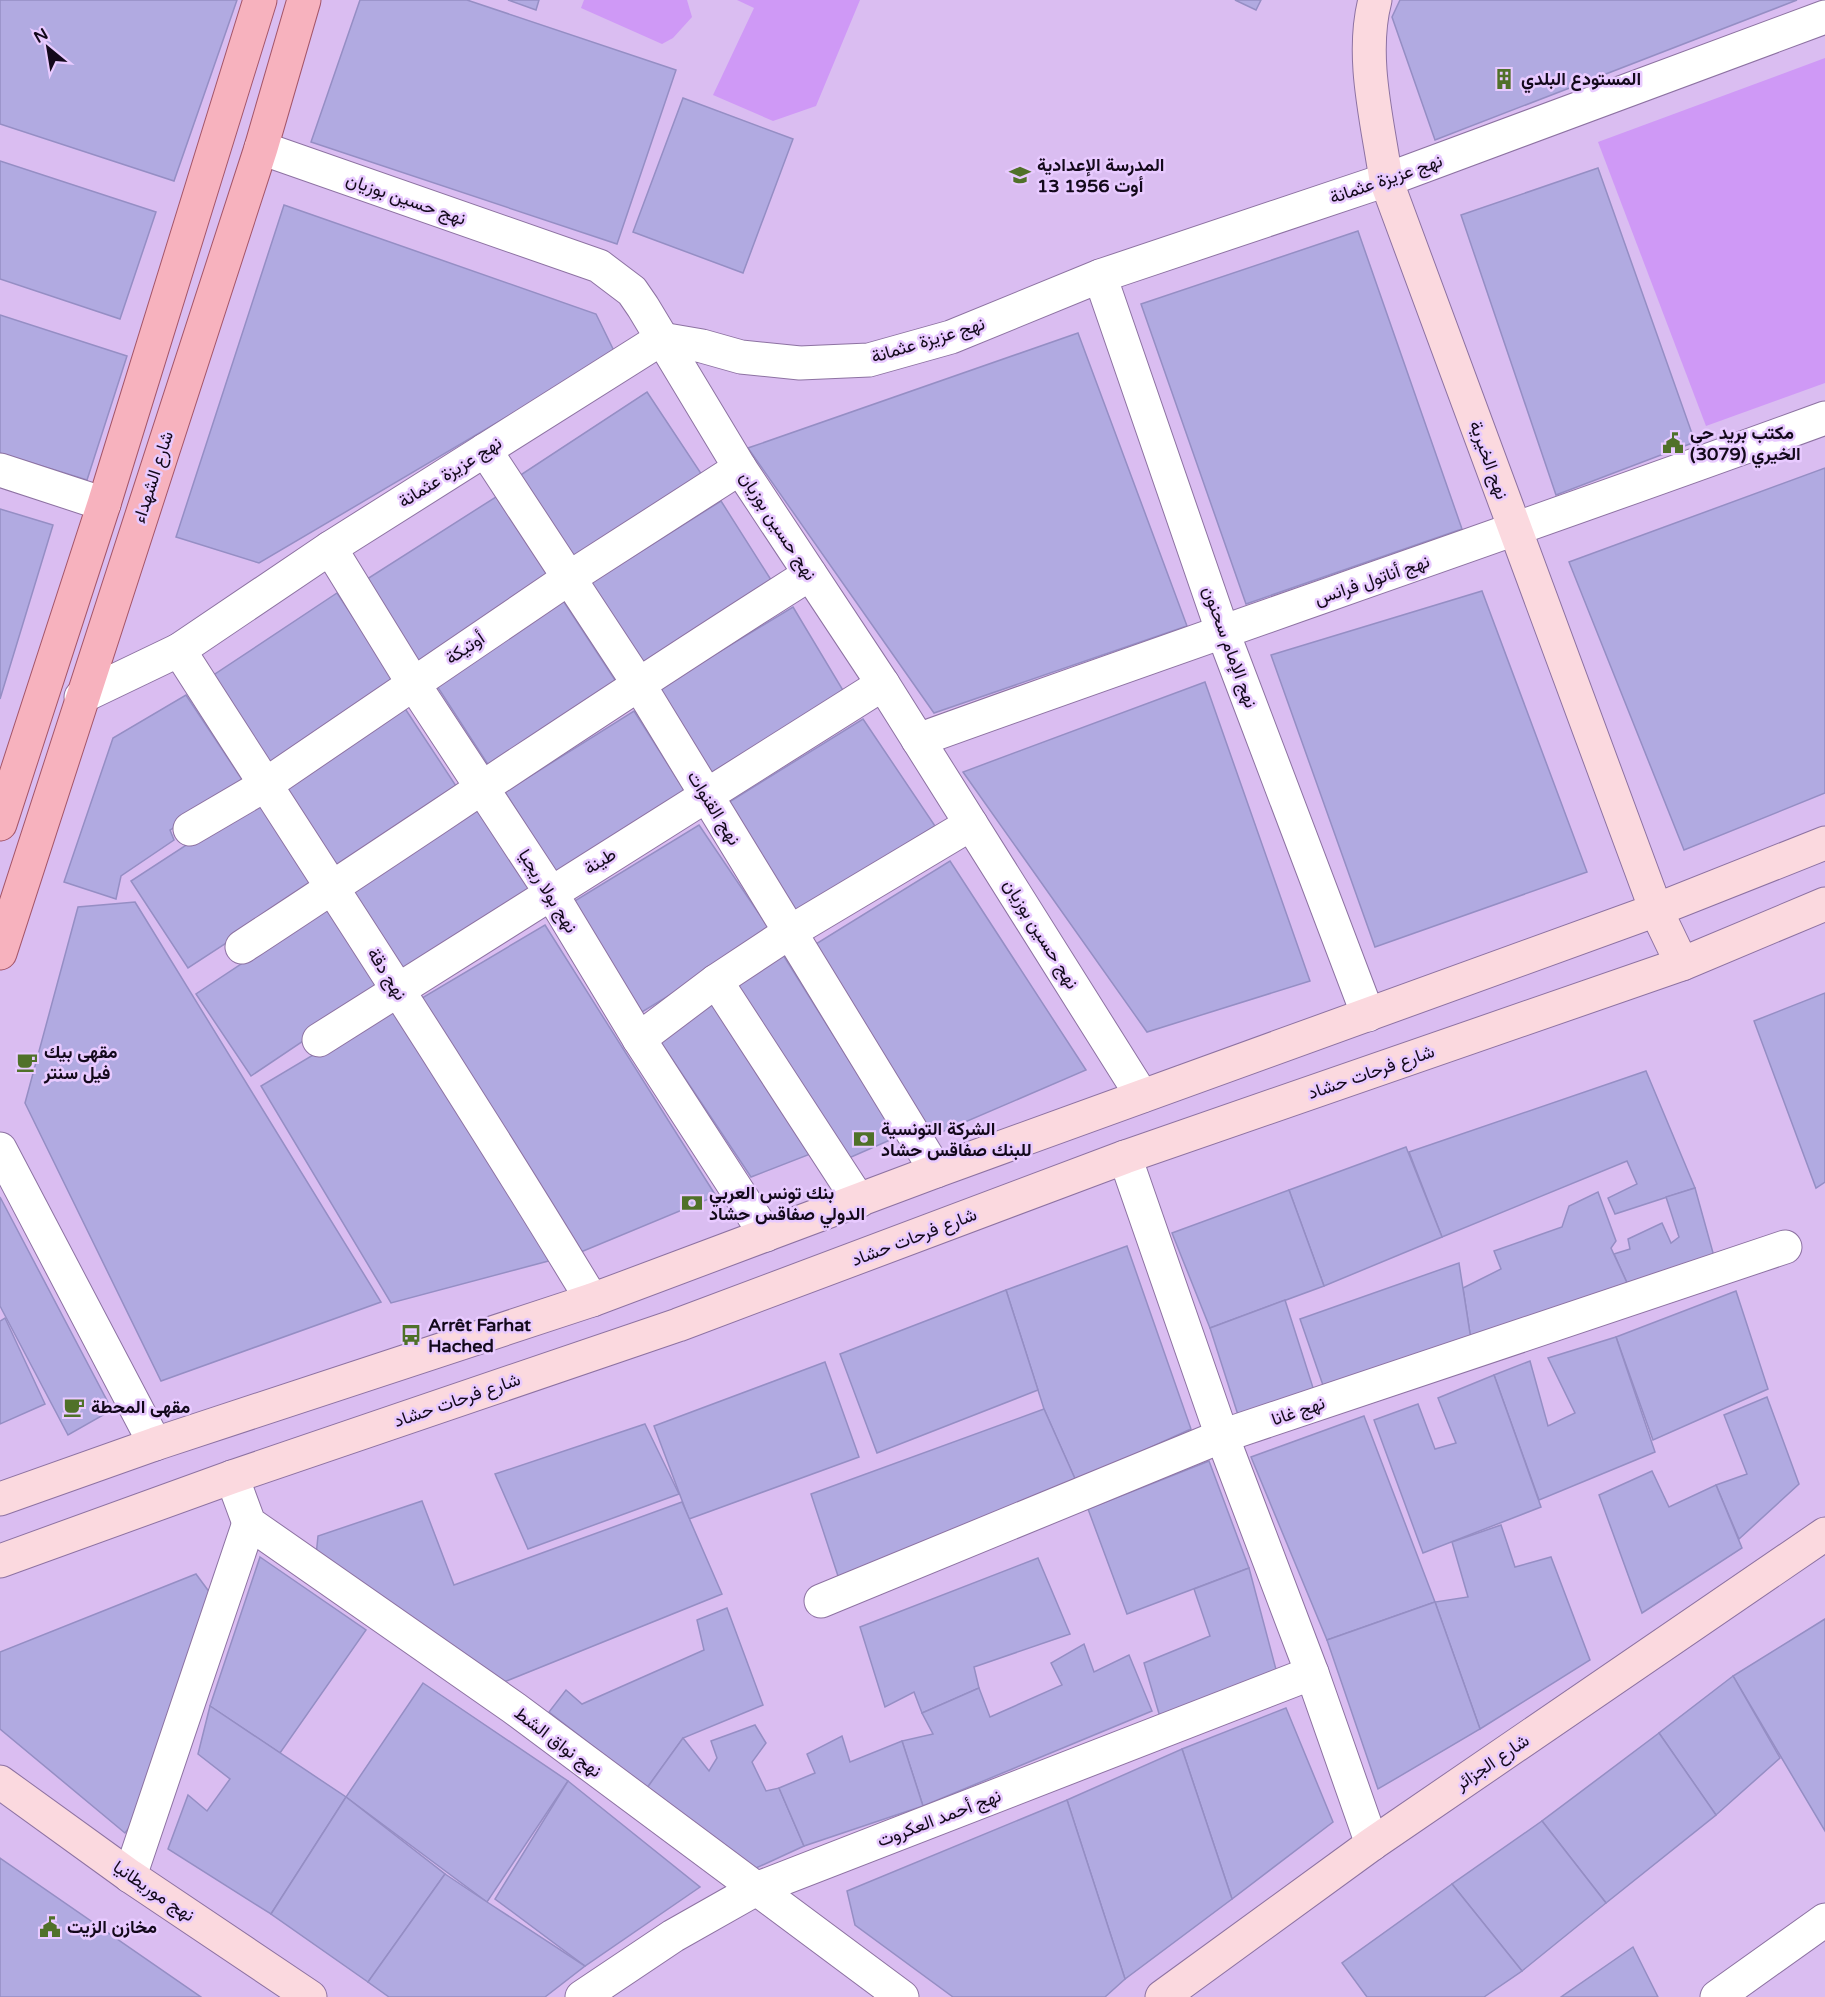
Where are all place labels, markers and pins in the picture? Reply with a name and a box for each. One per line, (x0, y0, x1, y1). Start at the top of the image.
building icon: المستودع البلدي (1492, 67, 1516, 91)
place label: المستودع البلدي (1521, 68, 1641, 94)
place label: المدرسة الإعدادية 13 أوت 1956 (1037, 154, 1165, 197)
school or university icon: المدرسة الإعدادية 13 أوت 1956 (1008, 163, 1032, 187)
place label: مكتب بريد حي الخيري (3079) (1690, 422, 1801, 469)
public building icon: مكتب بريد حي الخيري (3079) (1661, 431, 1685, 455)
place label: مقهى بيك فيل سنتر (43, 1041, 118, 1084)
cafe icon: مقهى بيك فيل سنتر (15, 1050, 39, 1074)
place label: الشركة التونسية للبنك صفاقس حشاد (881, 1118, 1032, 1161)
bank icon: الشركة التونسية للبنك صفاقس حشاد (852, 1127, 876, 1151)
place label: بنك تونس العربي الدولي صفاقس حشاد (709, 1182, 865, 1229)
bank icon: بنك تونس العربي الدولي صفاقس حشاد (680, 1191, 704, 1215)
place label: Arrêt Farhat Hached (428, 1314, 531, 1357)
bus stop icon: Arrêt Farhat Hached (399, 1323, 423, 1347)
cafe icon: مقهى المحطة (62, 1395, 86, 1419)
place label: مقهى المحطة (91, 1396, 191, 1418)
public building icon: مخازن الزيت (38, 1915, 62, 1939)
place label: مخازن الزيت (67, 1916, 157, 1938)

